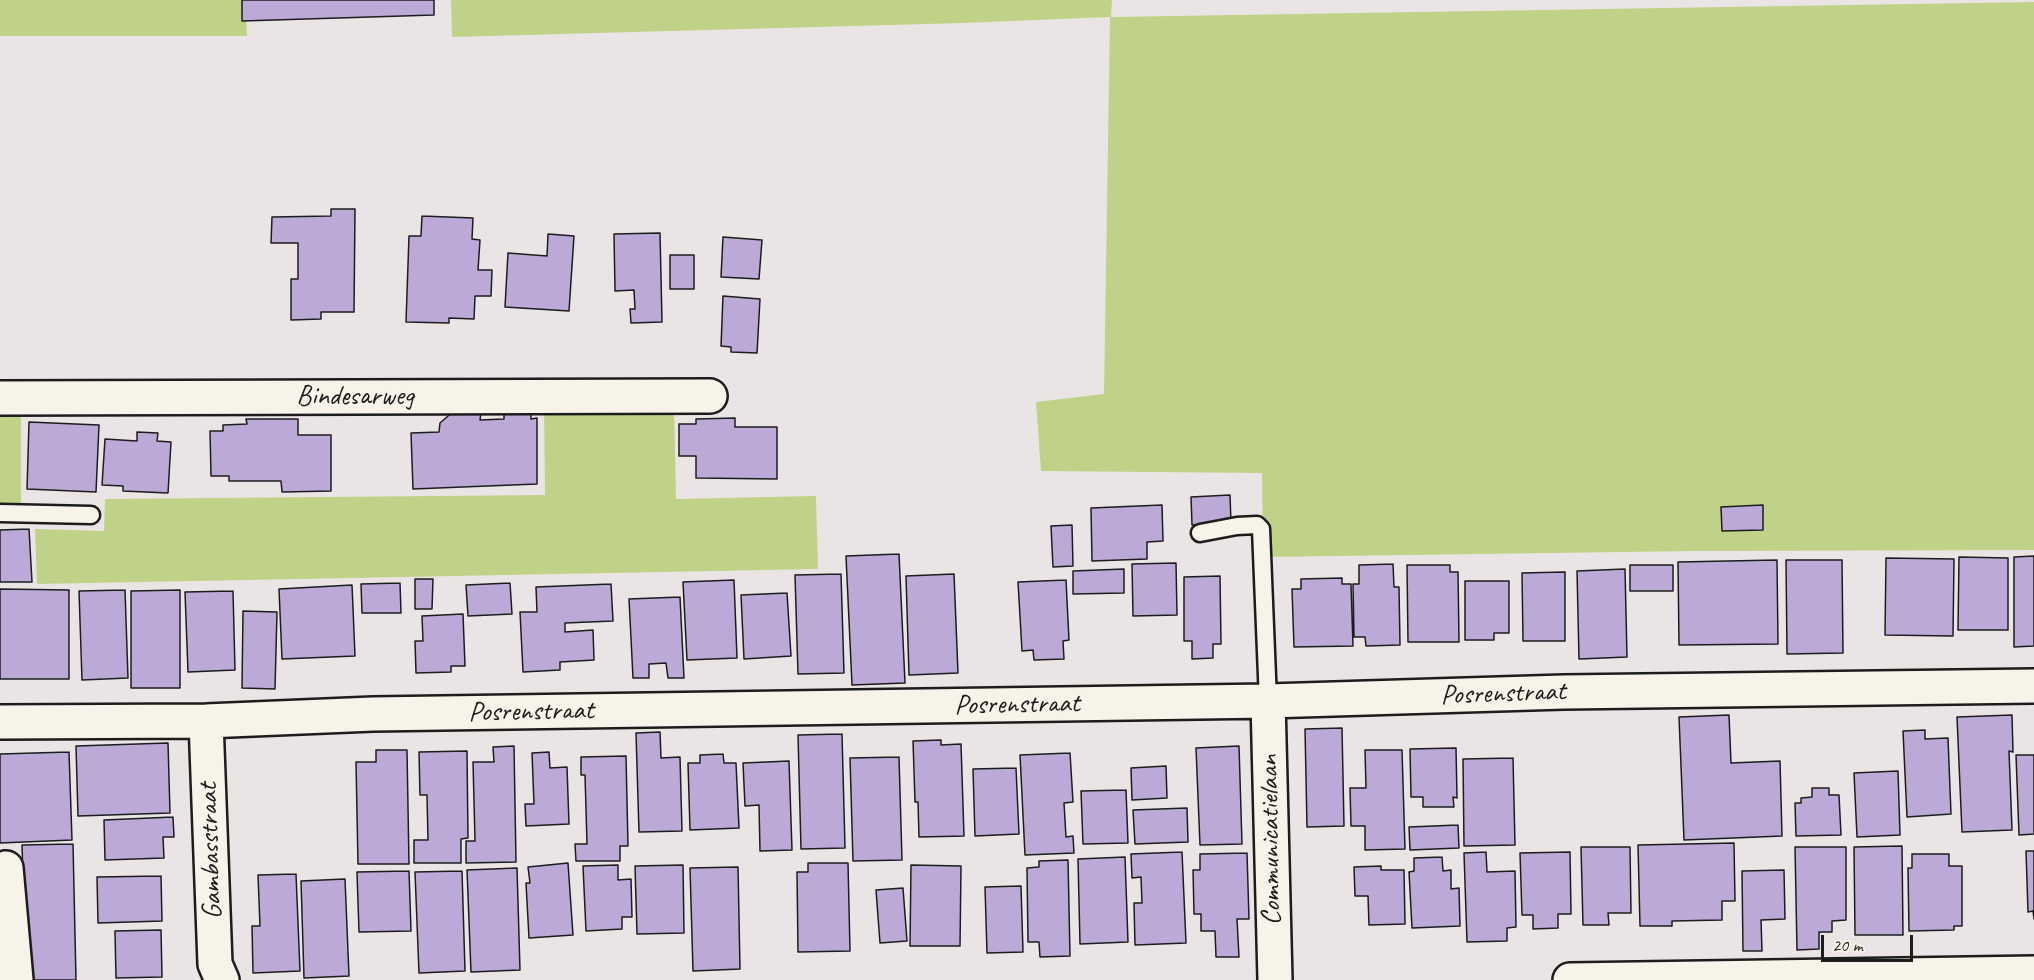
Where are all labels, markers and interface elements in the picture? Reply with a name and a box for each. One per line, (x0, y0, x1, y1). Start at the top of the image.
street label: Bindesarweg (296, 380, 414, 414)
street label: Posrenstraat (1440, 675, 1566, 713)
street label: Posrenstraat (954, 687, 1080, 723)
street label: Posrenstraat (468, 694, 594, 730)
street label: Communicatielaan (1253, 754, 1289, 926)
street label: Gambasstraat (192, 782, 230, 920)
scale bar (1824, 923, 1916, 961)
text: 20 m (1832, 934, 1863, 956)

